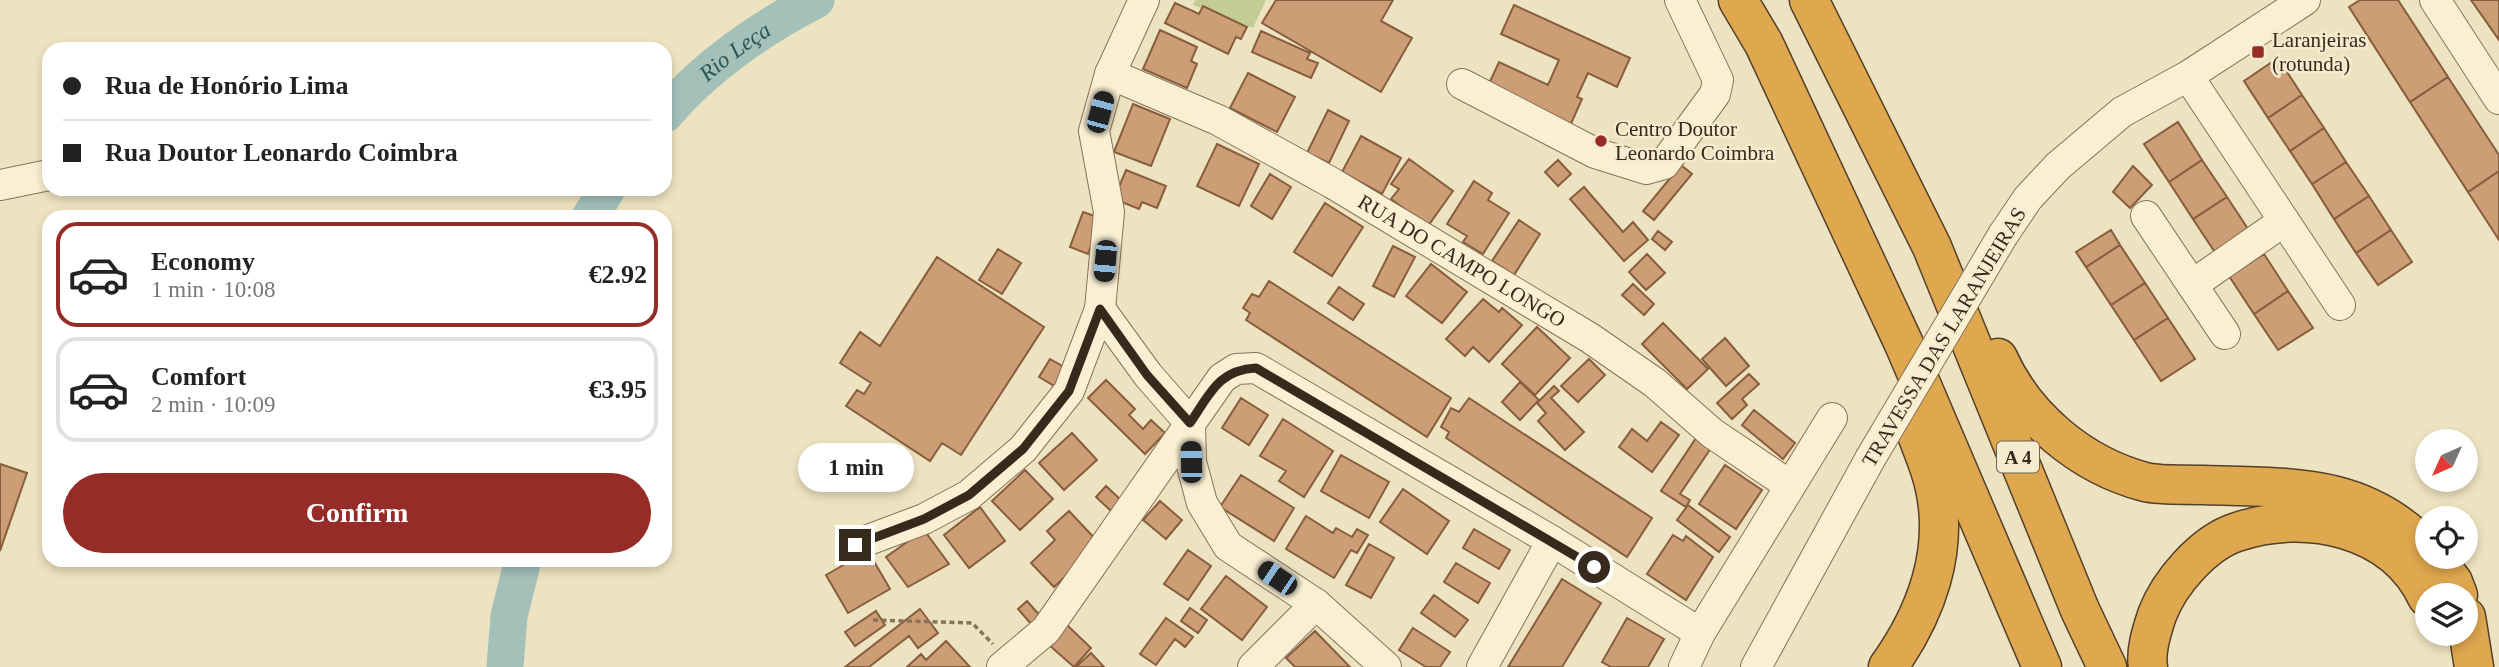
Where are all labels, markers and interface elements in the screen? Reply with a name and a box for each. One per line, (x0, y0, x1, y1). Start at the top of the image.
water label: Rio Leça (693, 17, 775, 87)
place label: Laranjeiras (rotunda) (2272, 28, 2366, 76)
marker: Laranjeiras (rotunda) (2250, 44, 2266, 60)
text: Rua de Honório Lima (105, 71, 348, 100)
car (1085, 89, 1116, 135)
place label: Centro Doutor Leonardo Coimbra (1615, 117, 1775, 165)
marker: Centro Doutor Leonardo Coimbra (1593, 133, 1609, 149)
text: Rua Doutor Leonardo Coimbra (105, 138, 458, 167)
street label: RUA DO CAMPO LONGO (1354, 189, 1570, 332)
street label: TRAVESSA DAS LARANJEIRAS (1857, 203, 2031, 471)
car (1093, 239, 1118, 283)
icon: car (67, 243, 130, 306)
text: Economy (151, 247, 255, 276)
text: €2.92 (589, 260, 647, 289)
text: 1 min · 10:08 (151, 277, 276, 302)
icon: car (67, 358, 130, 421)
text: Comfort (151, 362, 246, 391)
text: €3.95 (589, 375, 647, 404)
text: 2 min · 10:09 (151, 392, 276, 417)
north arrow (2415, 429, 2478, 492)
map controls (2415, 429, 2478, 646)
car (1181, 441, 1202, 483)
road number: A 4 (1997, 442, 2039, 472)
callout: 1 min (797, 444, 913, 492)
text: 1 min (828, 455, 884, 480)
button: Confirm (63, 473, 651, 553)
button: locate (2415, 506, 2478, 569)
route end (839, 529, 871, 561)
route start (1578, 551, 1610, 583)
car (1254, 558, 1301, 598)
button: layers (2415, 583, 2478, 646)

